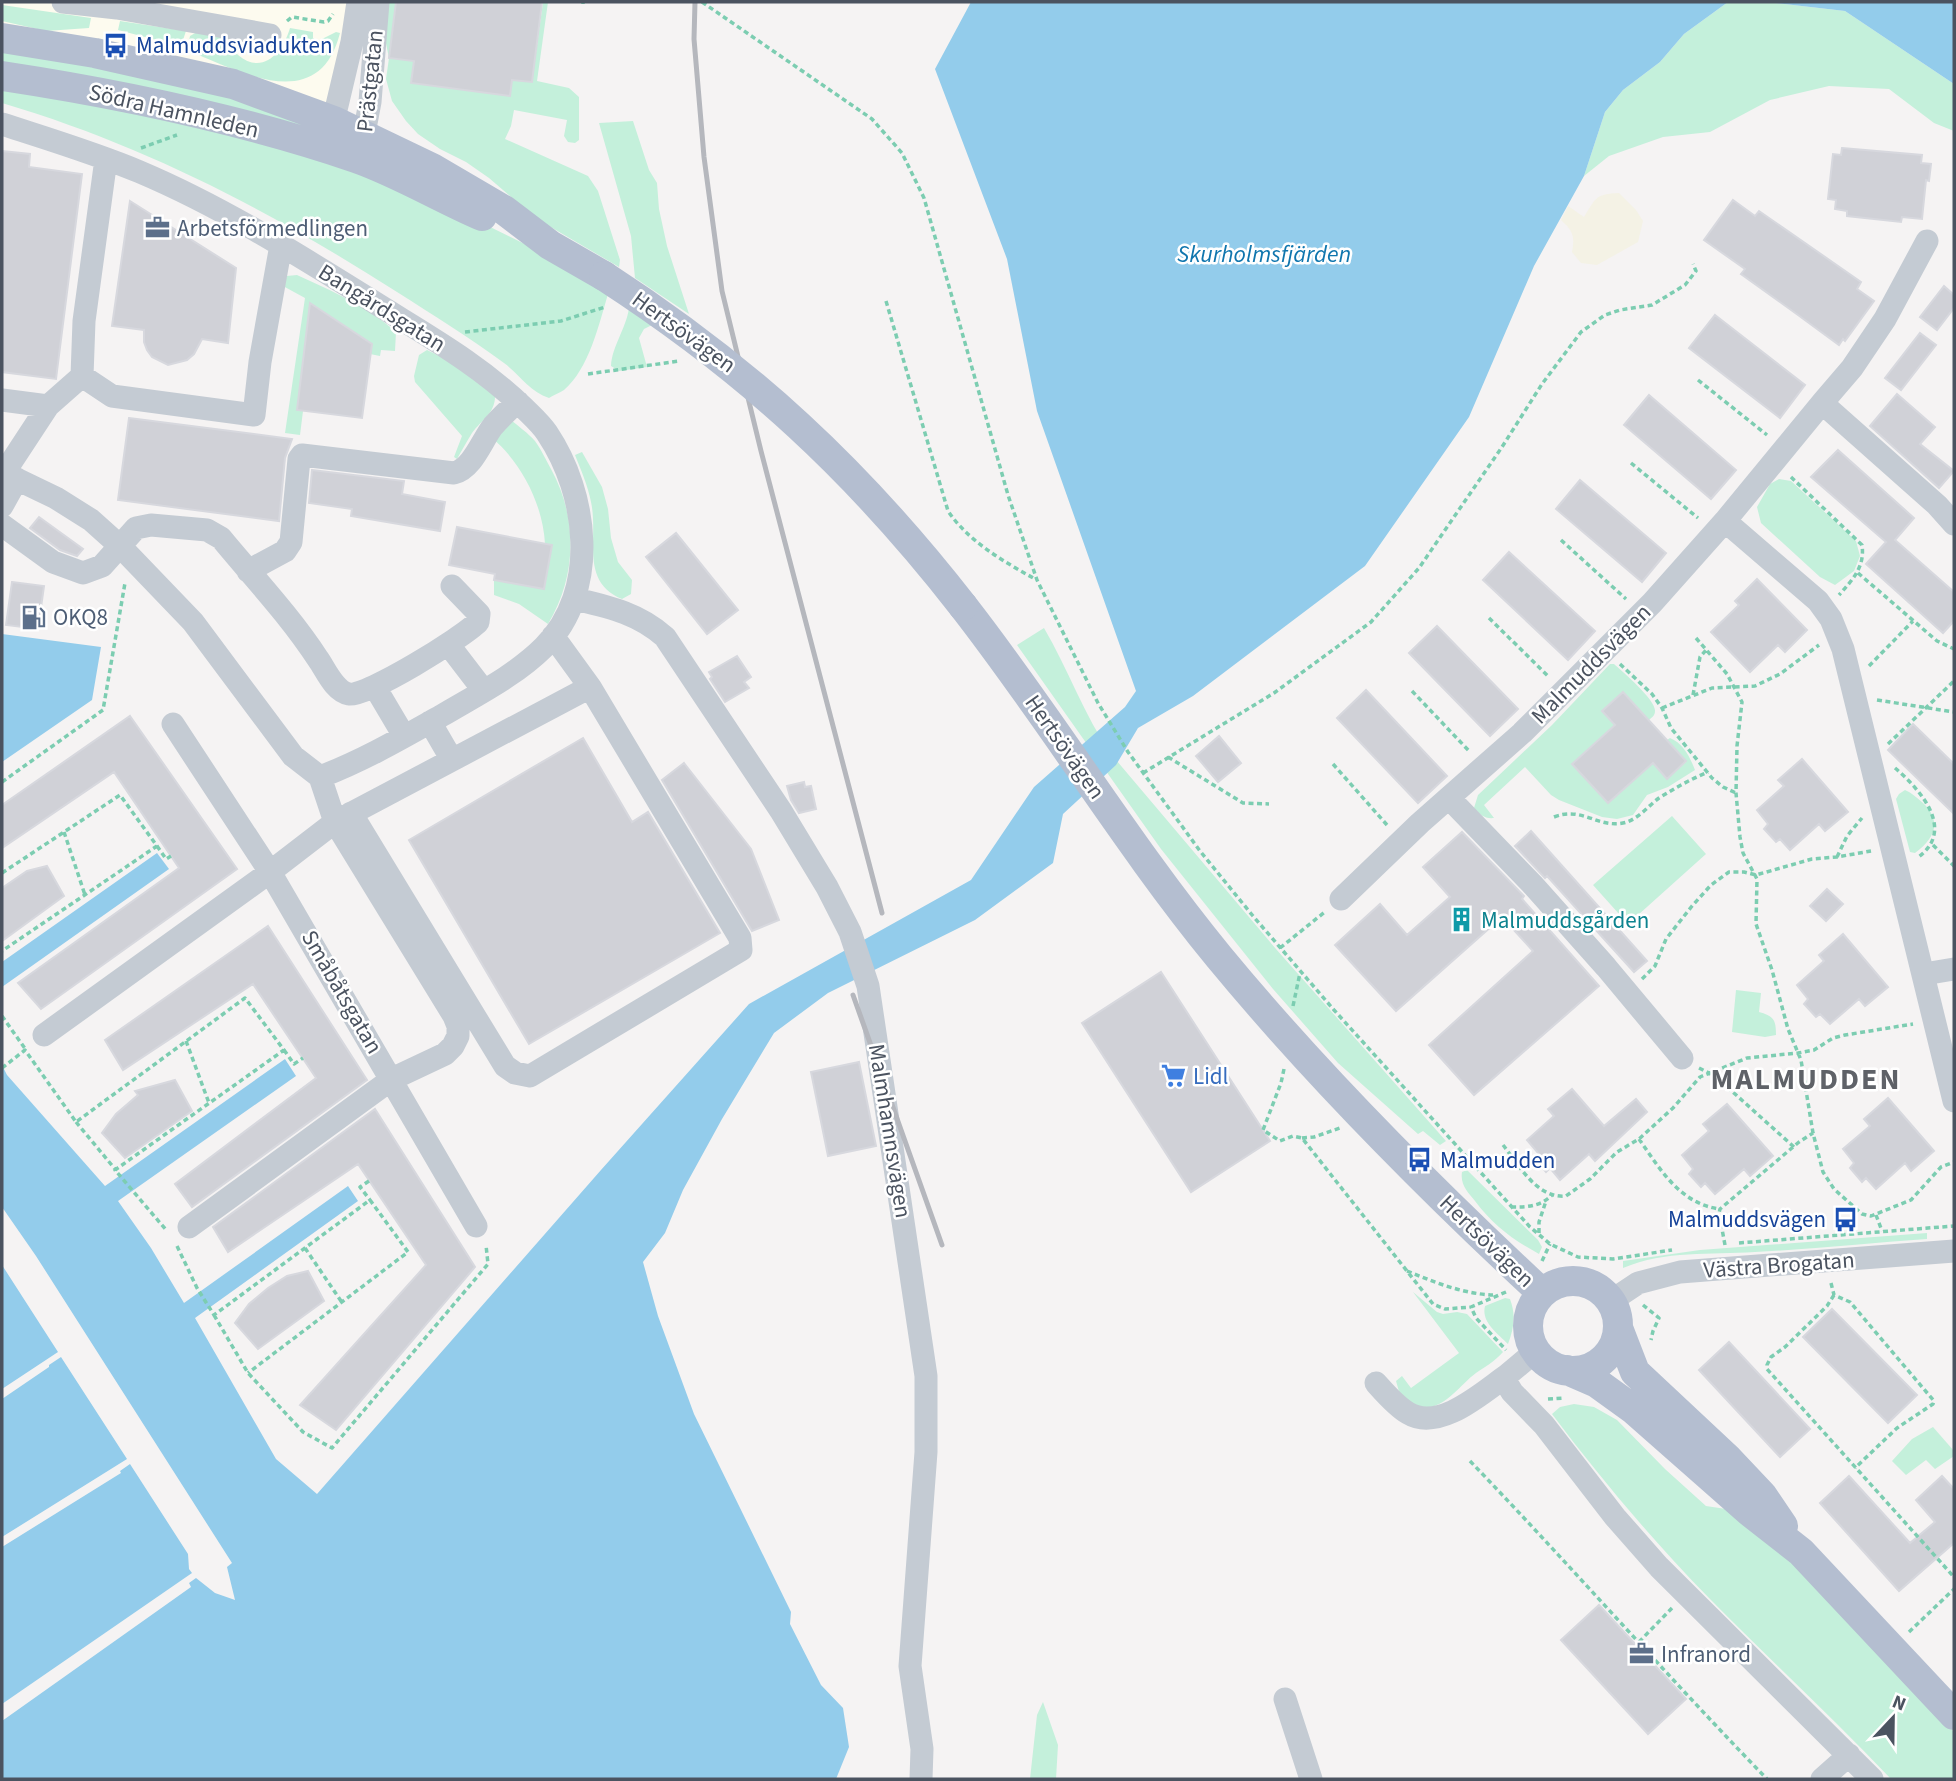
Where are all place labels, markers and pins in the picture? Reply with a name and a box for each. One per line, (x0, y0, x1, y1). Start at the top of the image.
place label: Malmuddsviadukten (136, 29, 333, 62)
bus stop icon: Malmuddsviadukten (102, 31, 130, 59)
place label: Arbetsförmedlingen (177, 212, 368, 245)
office icon: Arbetsförmedlingen (143, 214, 171, 242)
place label: OKQ8 (53, 601, 108, 634)
fuel station icon: OKQ8 (19, 603, 47, 631)
place label: Malmuddsgården (1481, 904, 1649, 937)
building icon: Malmuddsgården (1447, 906, 1475, 934)
place label: Lidl (1193, 1060, 1228, 1093)
supermarket icon: Lidl (1159, 1062, 1187, 1090)
place label: Malmudden (1440, 1144, 1555, 1177)
bus stop icon: Malmudden (1406, 1146, 1434, 1174)
place label: Malmuddsvägen (1668, 1203, 1826, 1236)
bus stop icon: Malmuddsvägen (1832, 1205, 1860, 1233)
place label: Infranord (1661, 1638, 1751, 1671)
office icon: Infranord (1627, 1640, 1655, 1668)

